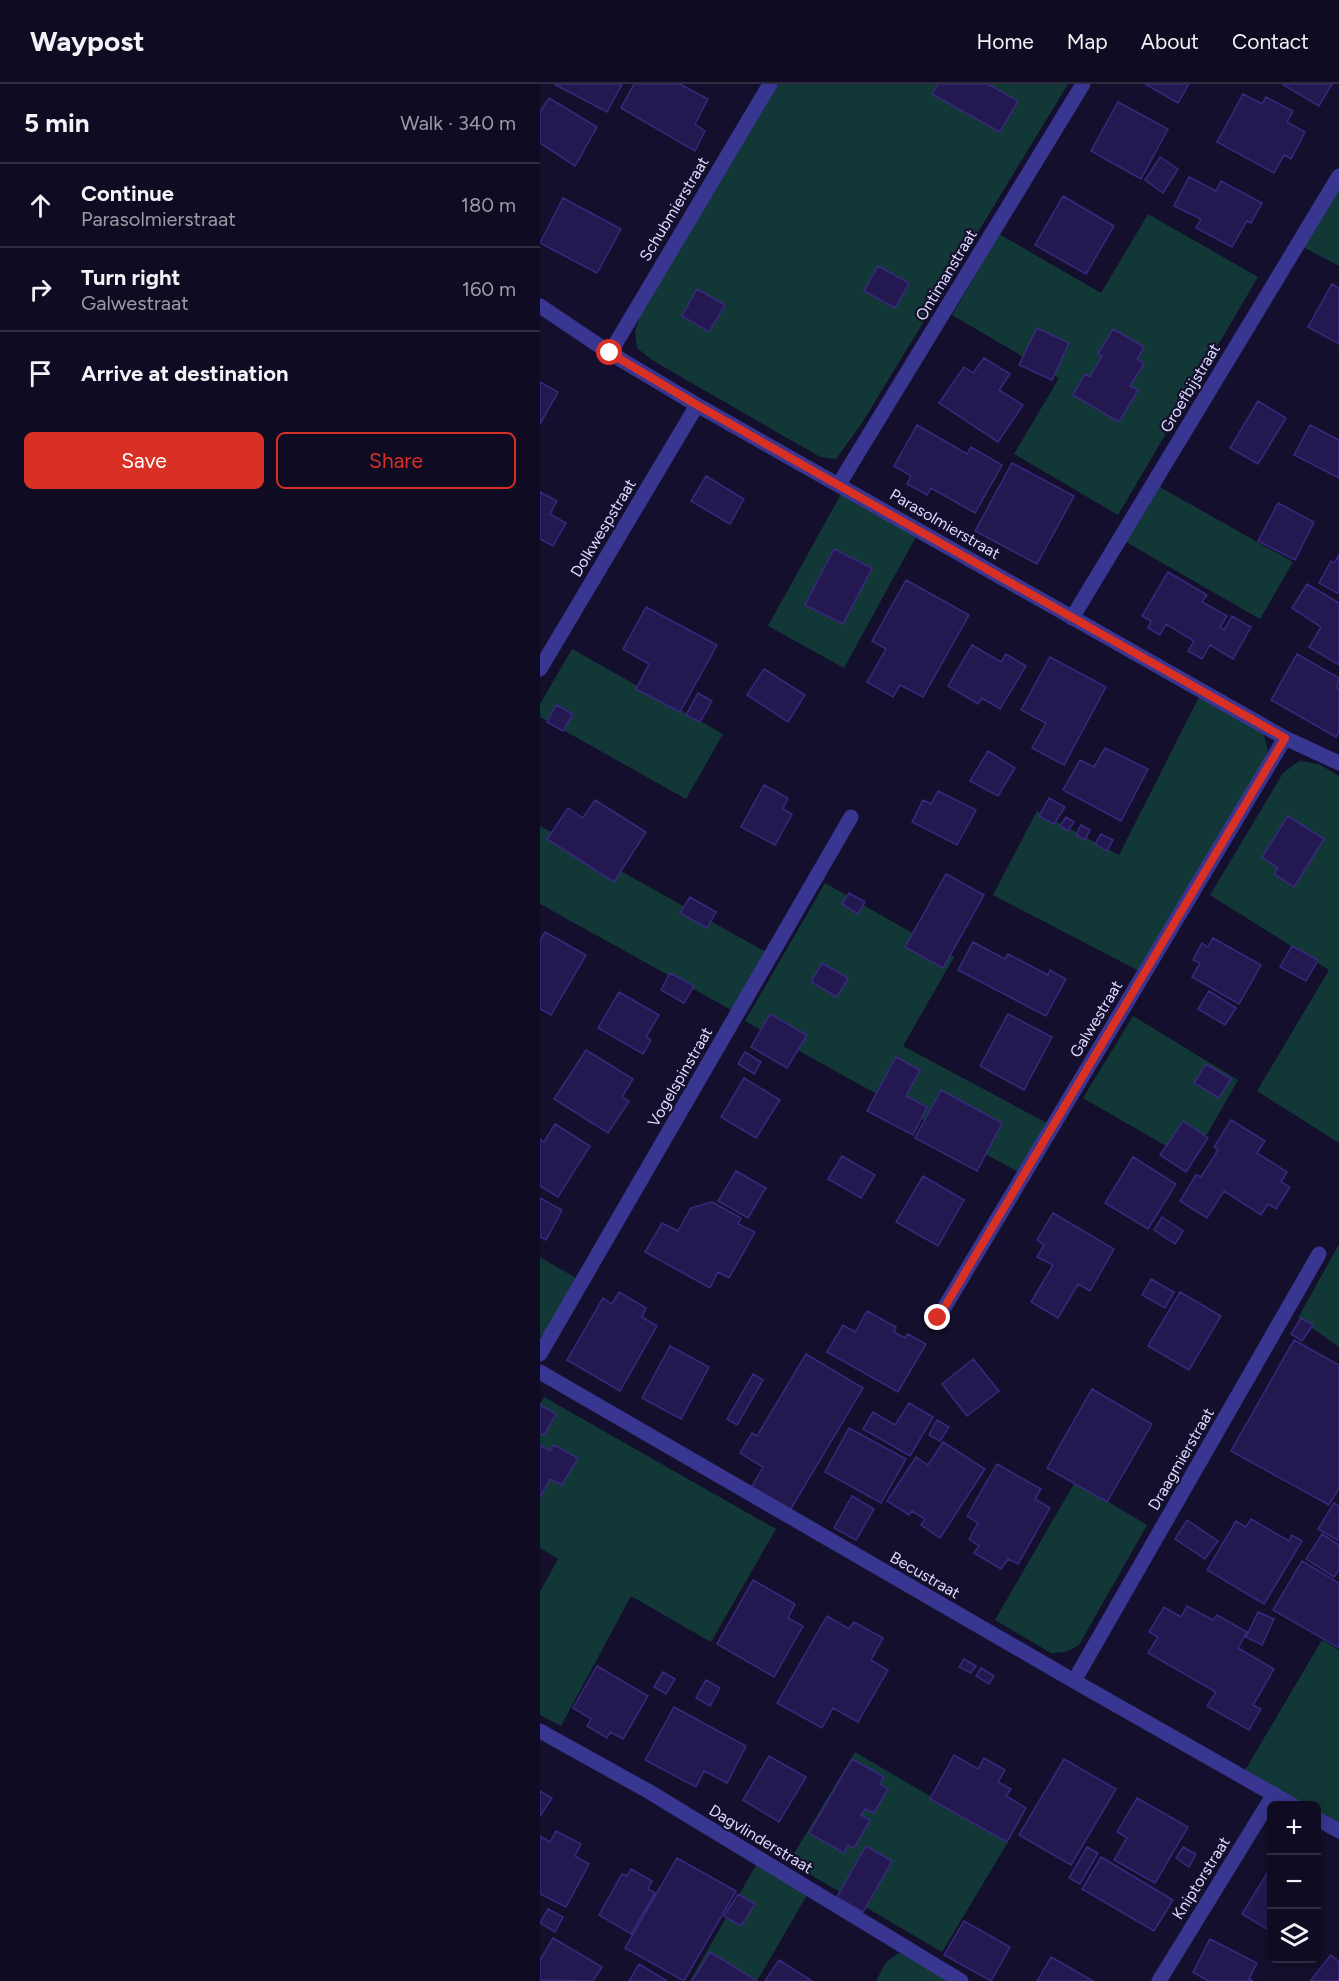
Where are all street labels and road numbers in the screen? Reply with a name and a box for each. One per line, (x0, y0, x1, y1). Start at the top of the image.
street label: Schubmierstraat (635, 153, 713, 265)
street label: Ontimanstraat (911, 226, 981, 324)
street label: Groefbijstraat (1156, 340, 1224, 436)
street label: Dolkwespstraat (566, 476, 640, 580)
street label: Parasolmierstraat (887, 485, 1003, 563)
street label: Galwestraat (1066, 977, 1126, 1061)
street label: Vogelspinstraat (644, 1024, 716, 1130)
street label: Draagmierstraat (1144, 1405, 1218, 1513)
street label: Becustraat (887, 1547, 963, 1603)
street label: Dagvlinderstraat (706, 1801, 816, 1877)
street label: Kniptorstraat (1168, 1833, 1234, 1923)

